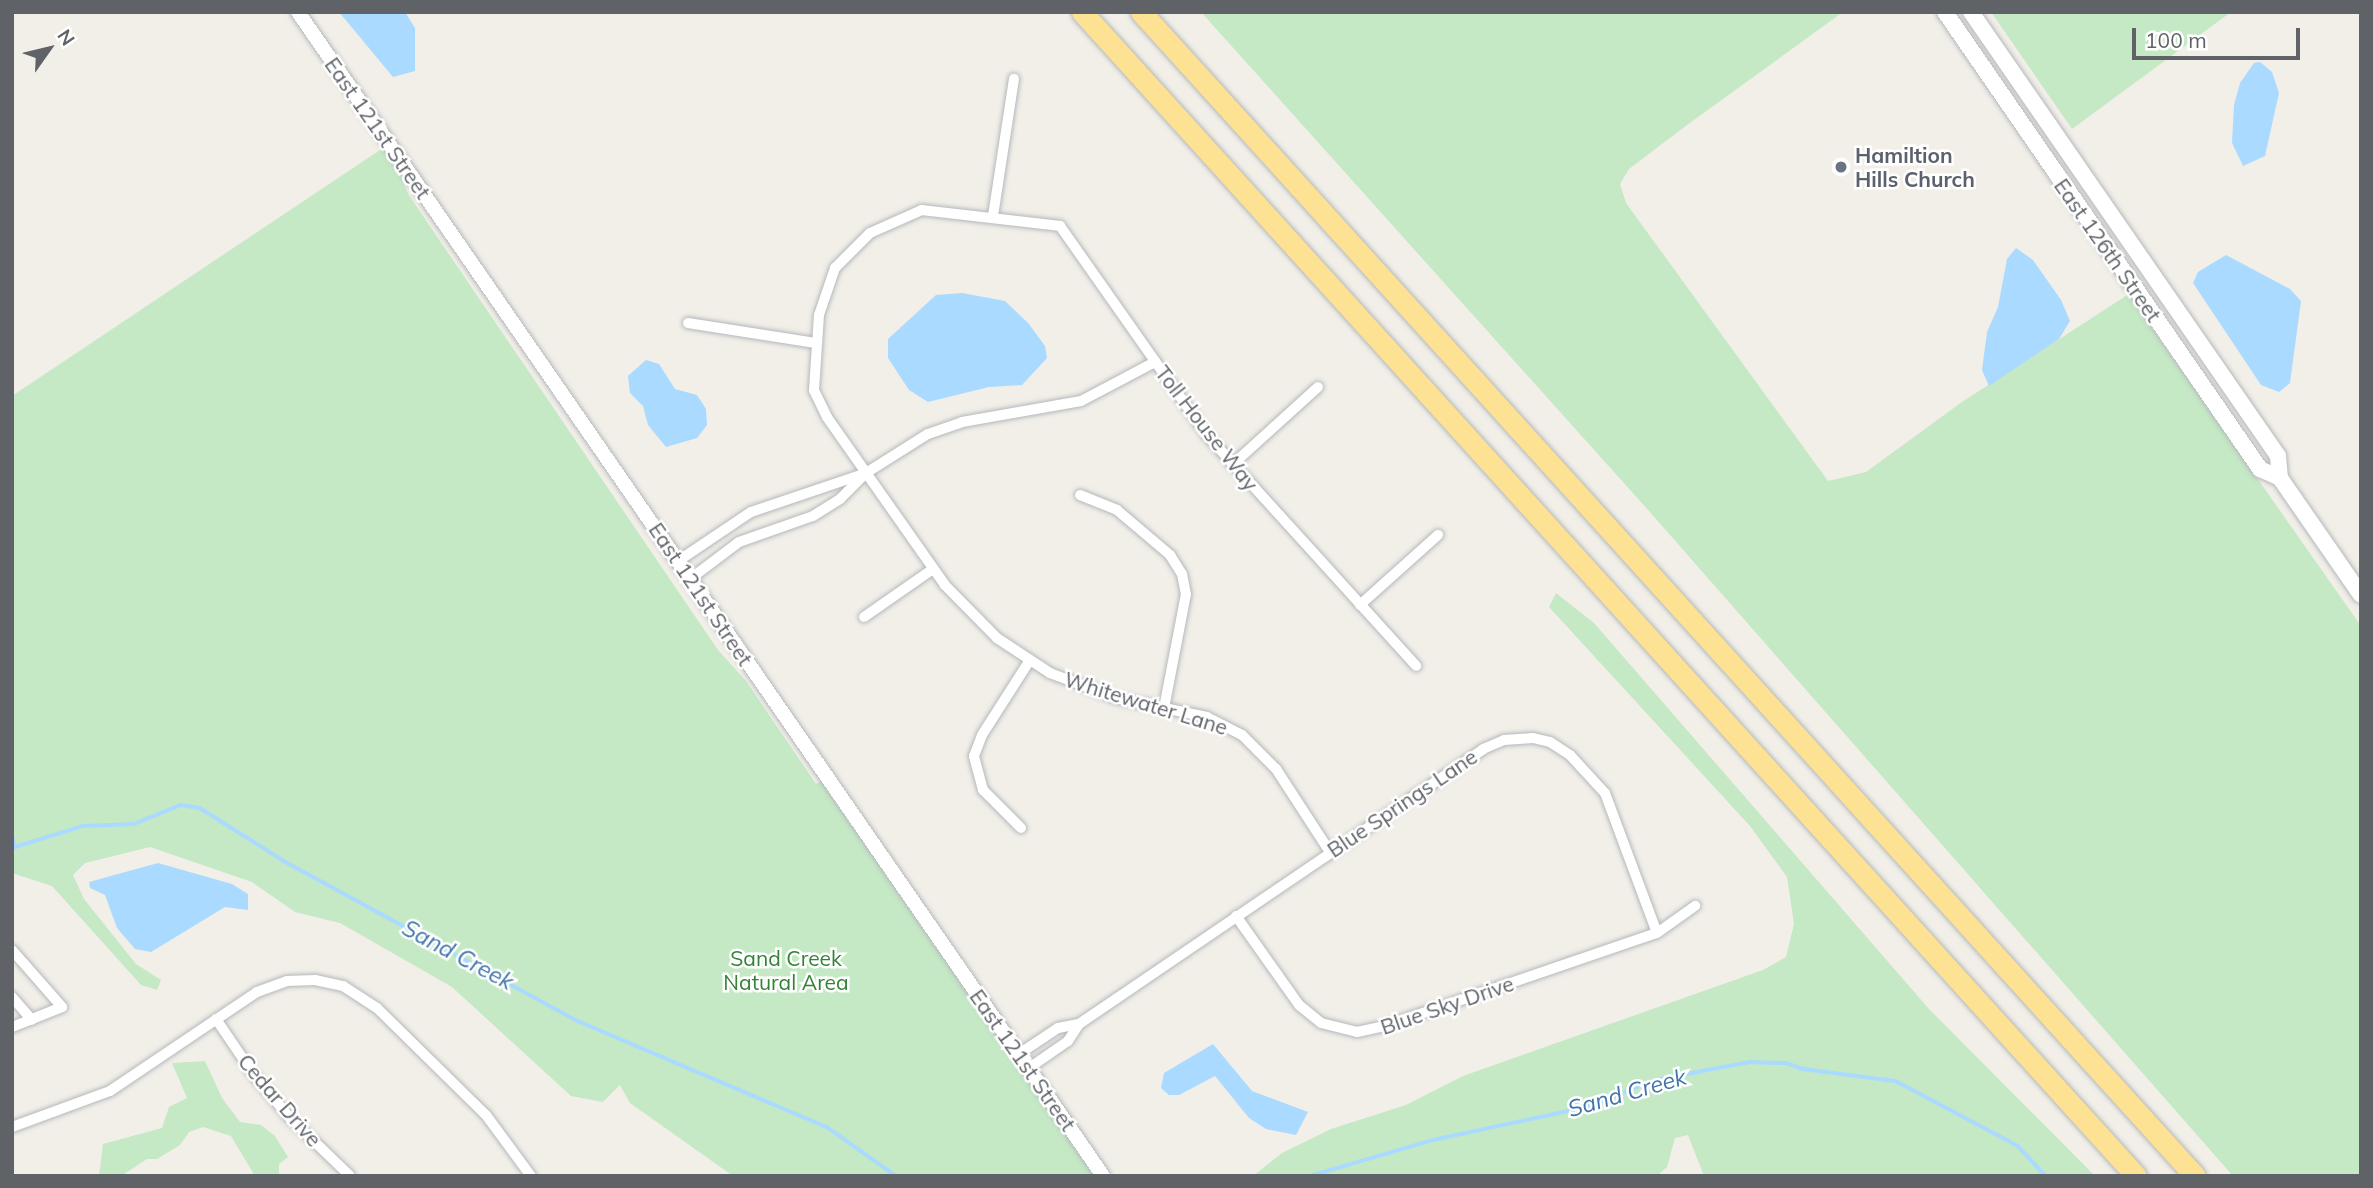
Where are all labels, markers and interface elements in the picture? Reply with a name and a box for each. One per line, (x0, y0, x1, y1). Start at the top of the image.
north arrow (14, 14, 84, 84)
scale bar (2135, 14, 2303, 58)
text: N (52, 25, 80, 50)
text: 100 m (2145, 27, 2207, 53)
street label: East 121st Street (320, 52, 436, 204)
place label: Hamiltion Hills Church (1855, 142, 1975, 192)
marker: Hamiltion Hills Church (1833, 159, 1849, 175)
street label: East 126th Street (2049, 174, 2167, 326)
street label: Toll House Way (1150, 360, 1264, 496)
street label: East 121st Street (644, 518, 758, 670)
street label: Whitewater Lane (1061, 666, 1231, 740)
street label: Blue Springs Lane (1322, 744, 1482, 862)
water label: Sand Creek (398, 914, 518, 996)
park label: Sand Creek Natural Area (723, 945, 849, 995)
street label: Blue Sky Drive (1377, 970, 1517, 1040)
street label: East 121st Street (965, 984, 1081, 1136)
street label: Cedar Drive (233, 1049, 327, 1151)
water label: Sand Creek (1564, 1063, 1690, 1123)

